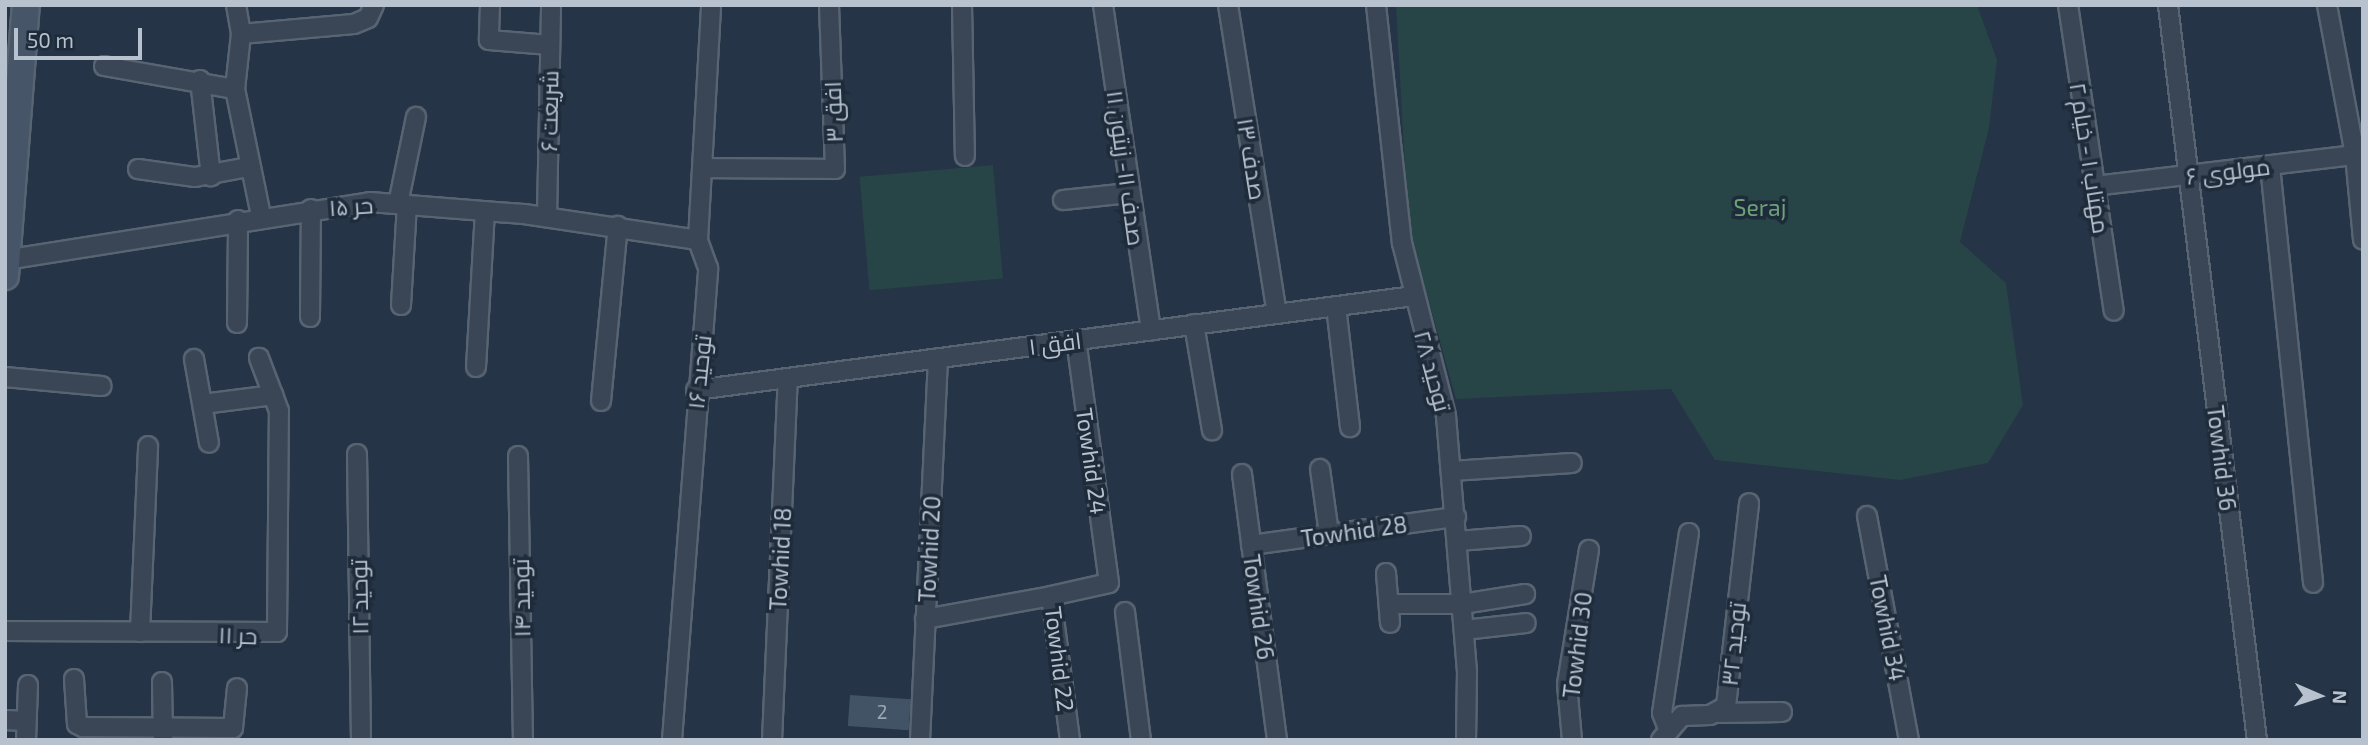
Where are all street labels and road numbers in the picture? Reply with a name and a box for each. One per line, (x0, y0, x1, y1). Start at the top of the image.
street label: شریعت ۶ (534, 70, 564, 152)
street label: افق ۳ (818, 81, 848, 143)
street label: مهتاب ۱ - خیام ۲ (2064, 81, 2116, 235)
street label: صدف ۱۱- زیتون ۱۱ (1101, 89, 1151, 247)
street label: صدف ۱۳ (1232, 116, 1272, 202)
street label: مولوی ۶ (2184, 152, 2272, 190)
street label: حر ۱۵ (328, 191, 374, 221)
street label: افق ۱ (1027, 326, 1083, 360)
street label: توحید ۲۸ (1409, 327, 1457, 415)
street label: توحید ۱۶ (681, 334, 717, 410)
street label: Towhid 36 (2202, 404, 2242, 512)
street label: Towhid 24 (1071, 406, 1113, 516)
street label: Towhid 20 (912, 495, 946, 603)
street label: Towhid 18 (764, 507, 796, 611)
street label: Towhid 28 (1299, 510, 1409, 552)
street label: Towhid 26 (1238, 553, 1280, 661)
street label: توحید ۱۴ (507, 558, 535, 638)
street label: توحید ۱۲ (345, 559, 373, 635)
street label: Towhid 34 (1864, 573, 1912, 683)
street label: Towhid 30 (1557, 590, 1597, 700)
street label: توحید ۳۲ (1715, 601, 1751, 687)
street label: Towhid 22 (1040, 605, 1080, 713)
street label: حر ۱۱ (218, 621, 258, 649)

